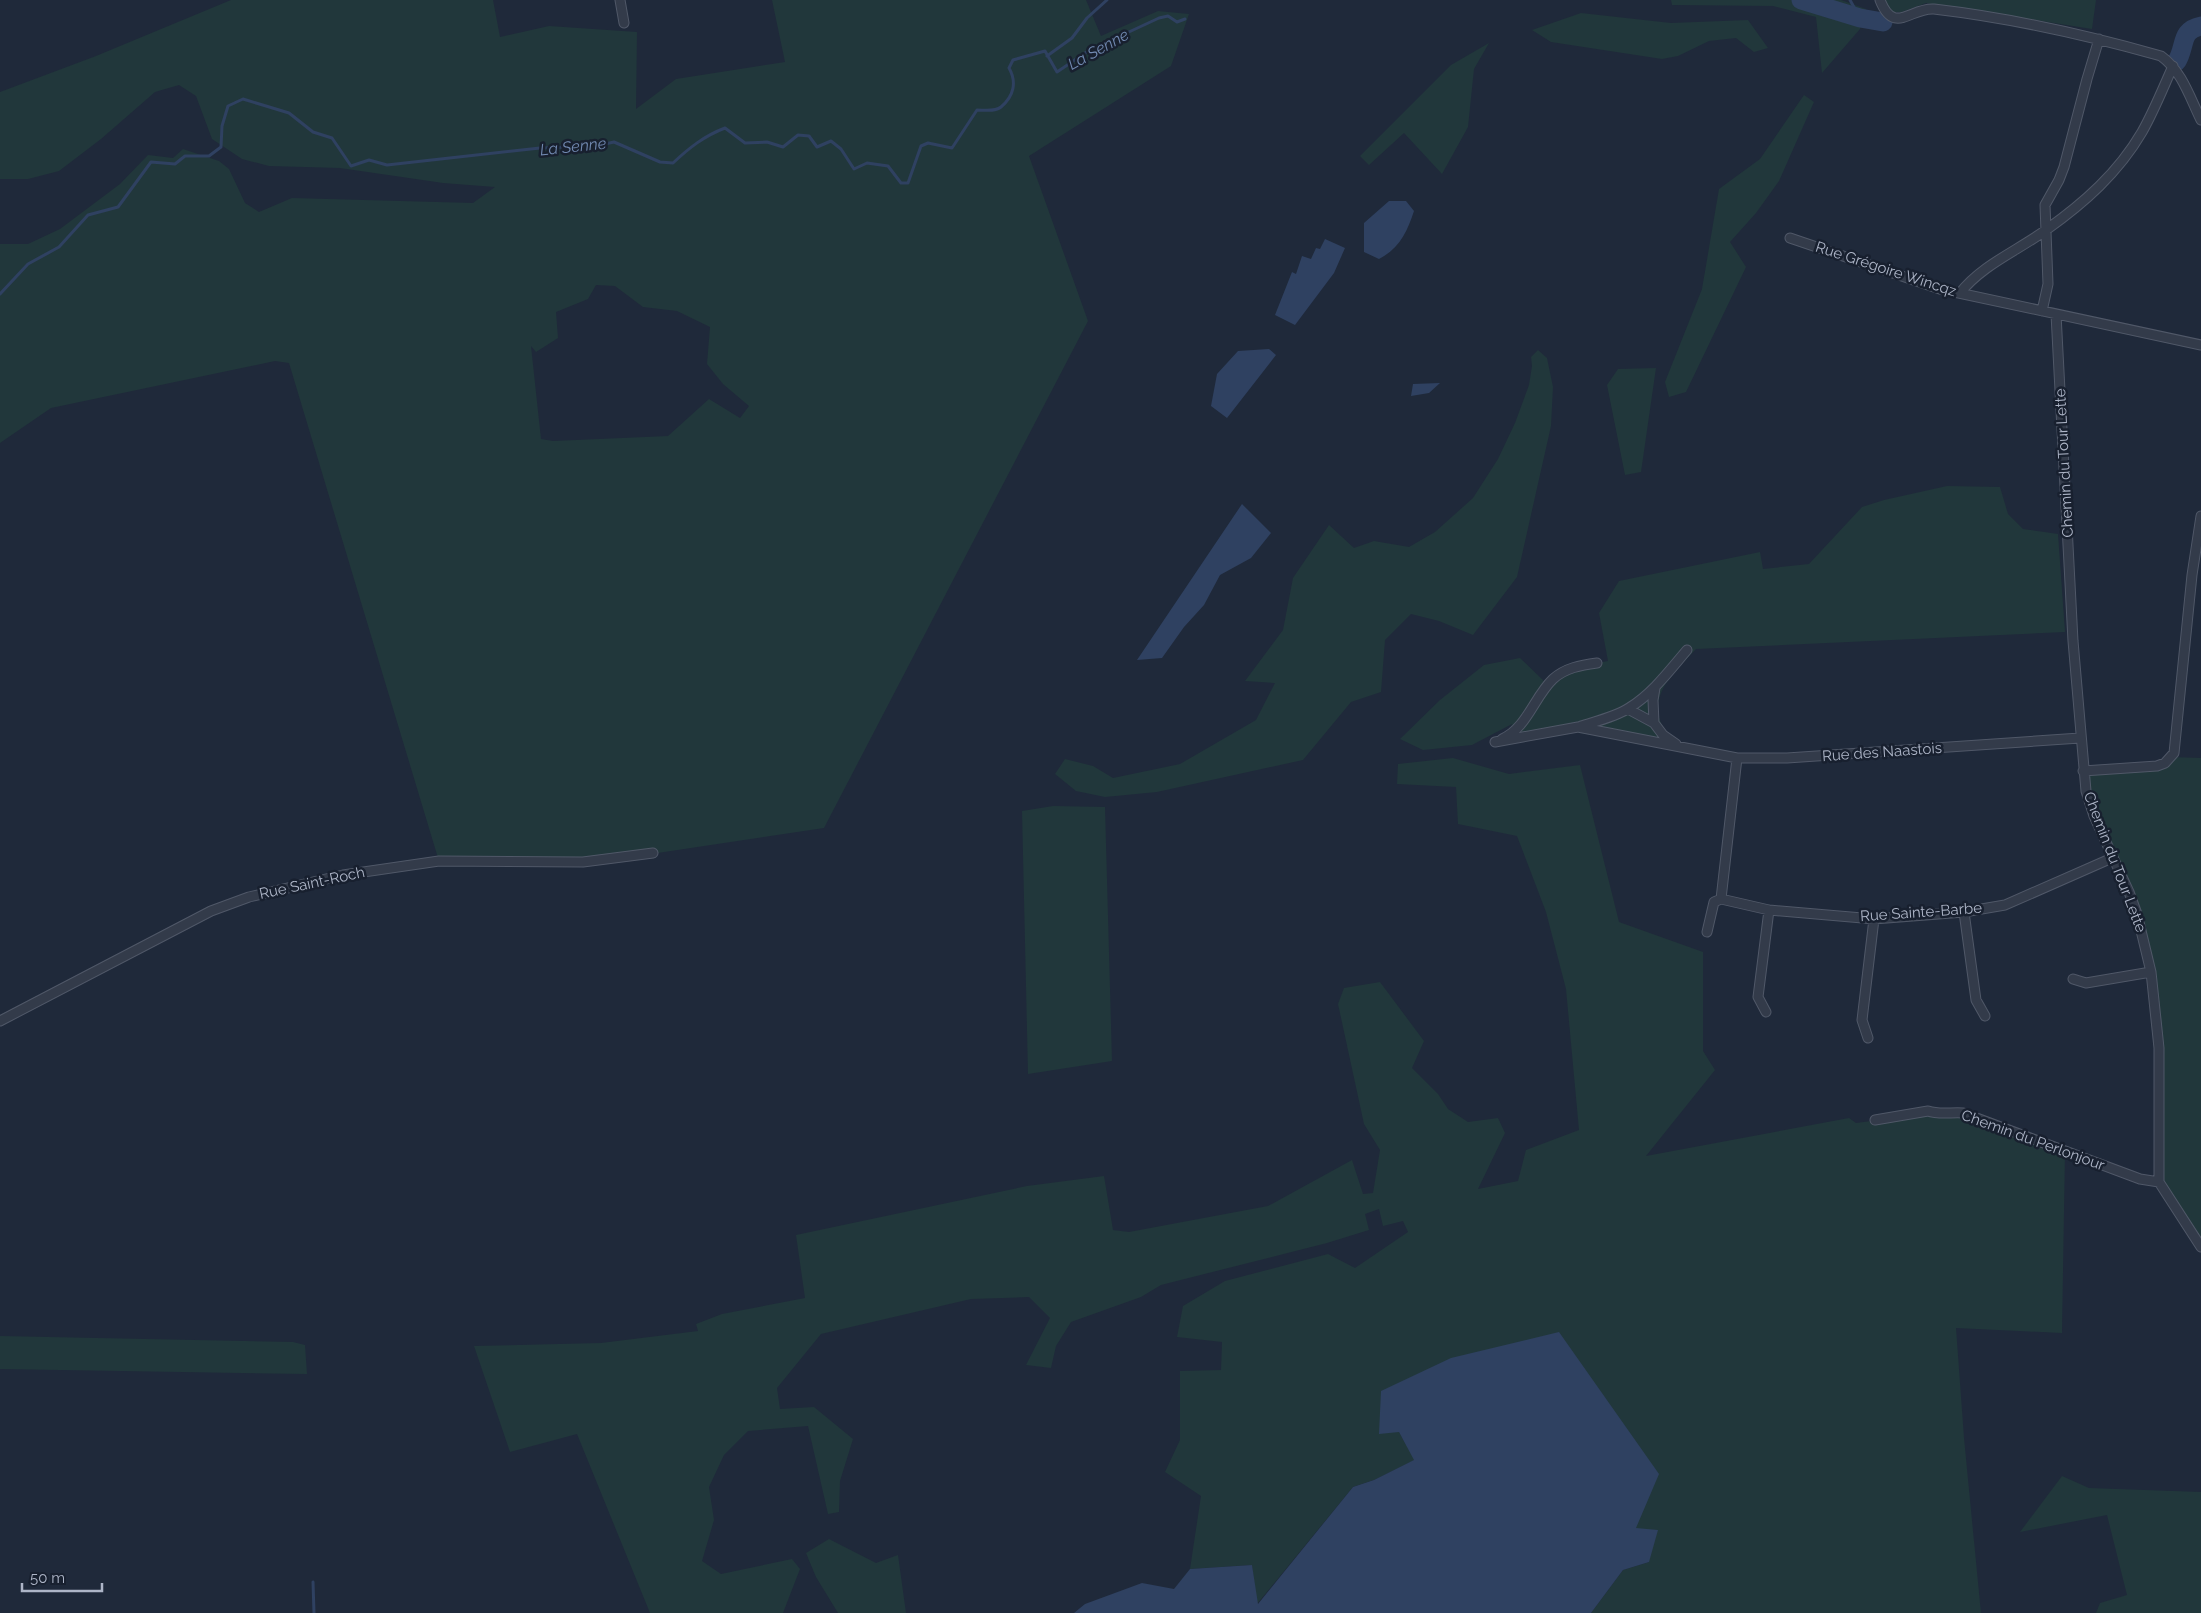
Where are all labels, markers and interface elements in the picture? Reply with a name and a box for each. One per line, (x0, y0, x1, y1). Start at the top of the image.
water label: La Senne (1065, 25, 1132, 74)
water label: La Senne (539, 134, 608, 159)
street label: Rue Grégoire Wincqz (1813, 238, 1959, 300)
street label: Chemin du Tour Lette (2051, 388, 2077, 538)
street label: Rue des Naastois (1822, 739, 1942, 765)
street label: Chemin du Tour Lette (2080, 789, 2150, 935)
street label: Rue Saint-Roch (258, 863, 366, 903)
street label: Rue Sainte-Barbe (1860, 899, 1983, 925)
street label: Chemin du Perlonjour (1959, 1106, 2108, 1175)
scale bar (22, 1560, 102, 1592)
text: 50 m (30, 1569, 65, 1587)

